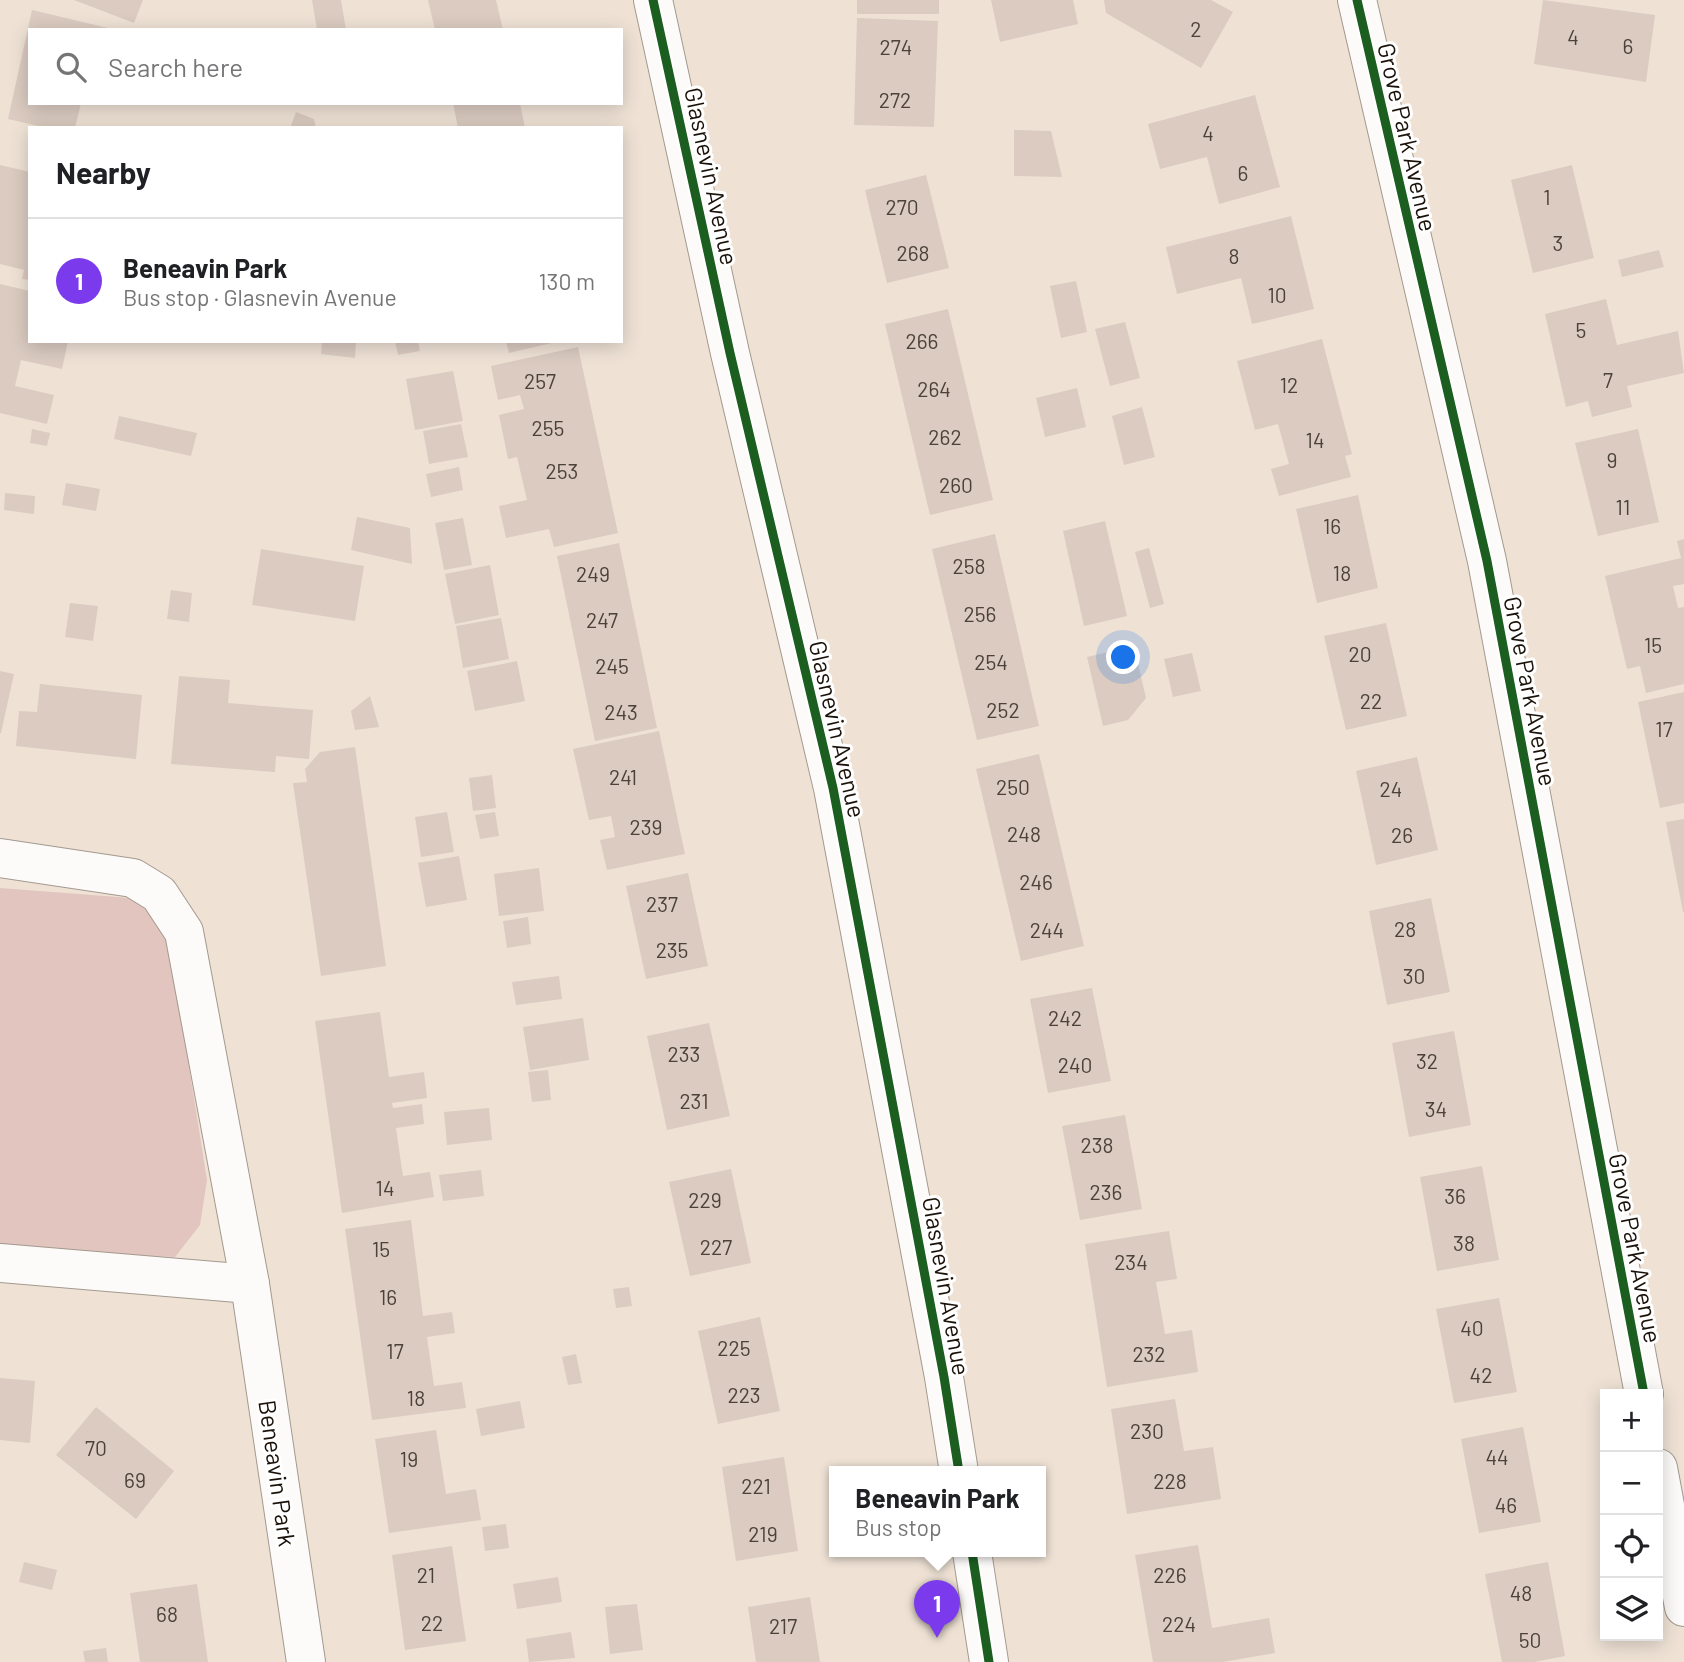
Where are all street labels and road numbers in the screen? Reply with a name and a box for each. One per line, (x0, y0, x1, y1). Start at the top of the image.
street label: Grove Park Avenue (1372, 40, 1444, 234)
street label: Glasnevin Avenue (679, 85, 745, 267)
street label: Grove Park Avenue (1498, 594, 1564, 788)
street label: Glasnevin Avenue (804, 638, 872, 820)
street label: Grove Park Avenue (1603, 1151, 1669, 1345)
street label: Glasnevin Avenue (917, 1194, 977, 1378)
street label: Beneavin Park (253, 1398, 303, 1548)

